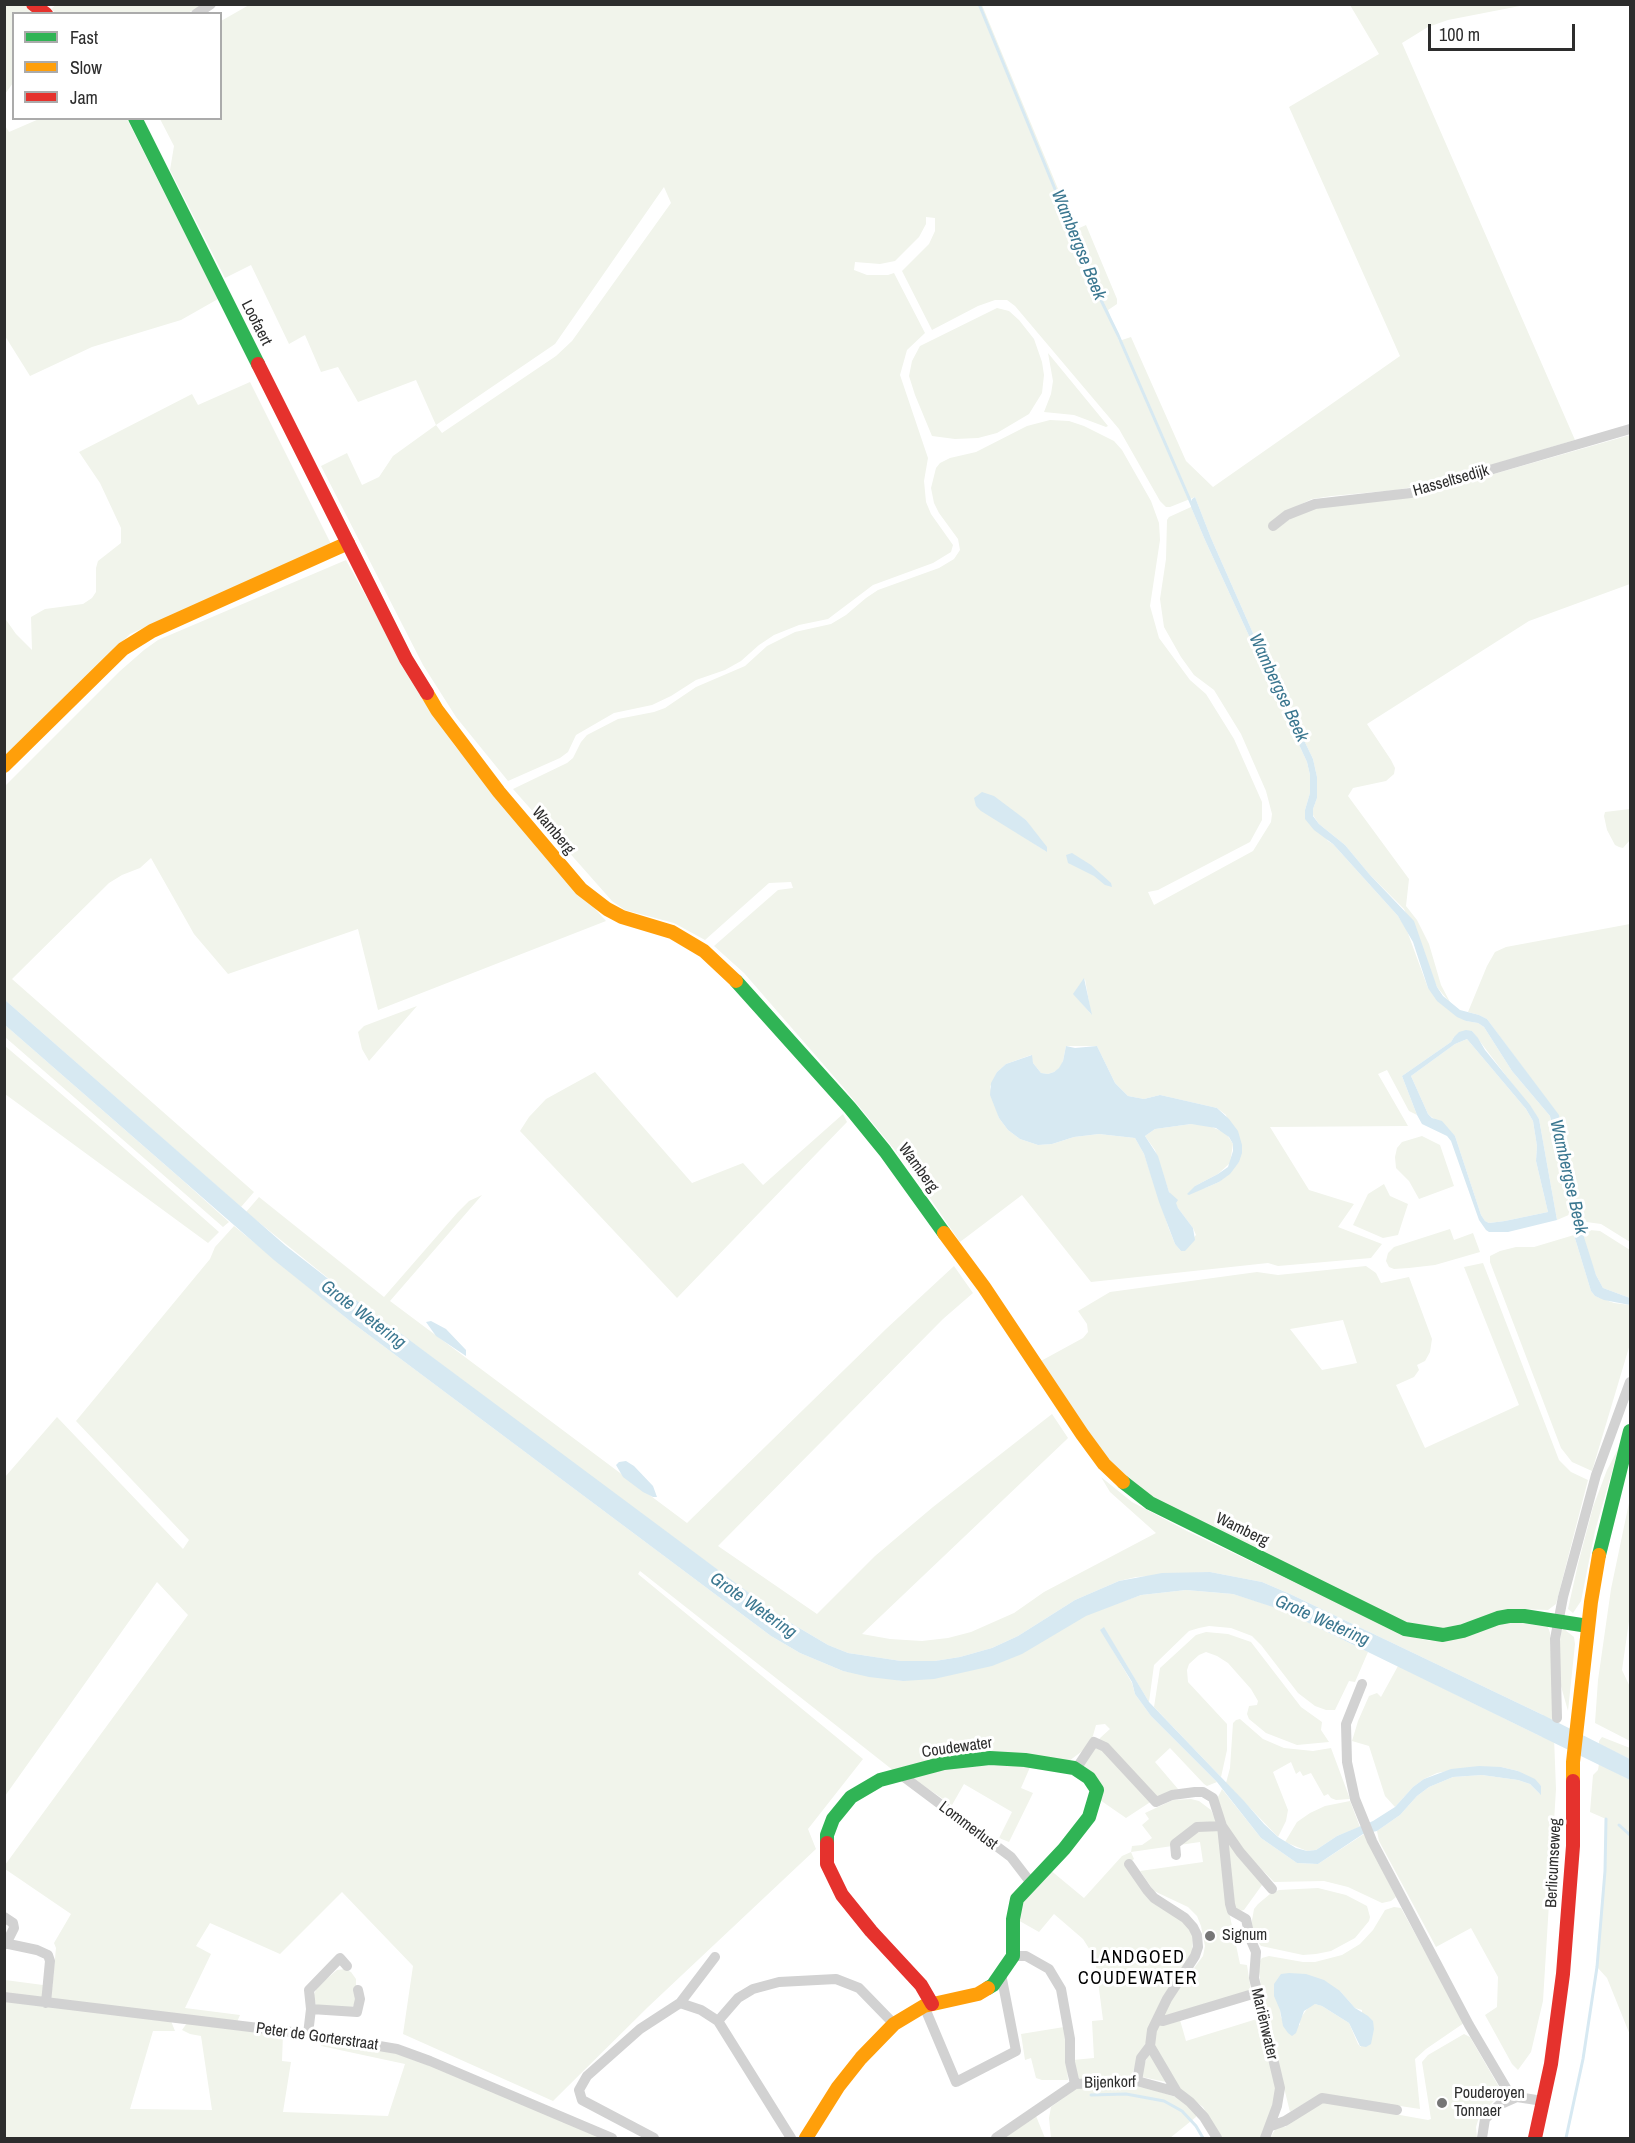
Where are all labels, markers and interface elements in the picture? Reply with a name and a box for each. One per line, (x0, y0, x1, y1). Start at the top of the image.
legend (12, 12, 222, 120)
scale bar (1431, 12, 1578, 50)
text: 100 m (1439, 22, 1480, 47)
text: Fast (70, 25, 98, 50)
text: Slow (70, 55, 102, 80)
text: Jam (70, 85, 98, 110)
water label: Wambergse Beek (1046, 187, 1110, 303)
street label: Loofaert (237, 297, 275, 349)
street label: Hasseltsedijk (1411, 461, 1491, 501)
water label: Wambergse Beek (1243, 630, 1313, 746)
street label: Wamberg (528, 803, 578, 859)
water label: Wambergse Beek (1544, 1118, 1592, 1236)
street label: Wamberg (894, 1140, 942, 1196)
water label: Grote Wetering (316, 1276, 410, 1354)
street label: Wamberg (1212, 1509, 1272, 1551)
water label: Grote Wetering (706, 1568, 800, 1644)
water label: Grote Wetering (1272, 1591, 1372, 1651)
street label: Coudewater (921, 1734, 993, 1762)
street label: Lommerlust (935, 1798, 1001, 1854)
street label: Berlicumseweg (1542, 1818, 1566, 1908)
place label: Signum (1222, 1926, 1267, 1946)
marker: Signum (1203, 1929, 1217, 1943)
district label: LANDGOED COUDEWATER (1078, 1947, 1198, 1990)
street label: Mariënwater (1246, 1986, 1282, 2062)
street label: Peter de Gorterstraat (255, 2019, 379, 2055)
street label: Bijenkorf (1084, 2073, 1136, 2093)
place label: Pouderoyen Tonnaer (1454, 2084, 1525, 2122)
marker: Pouderoyen Tonnaer (1435, 2096, 1449, 2110)

